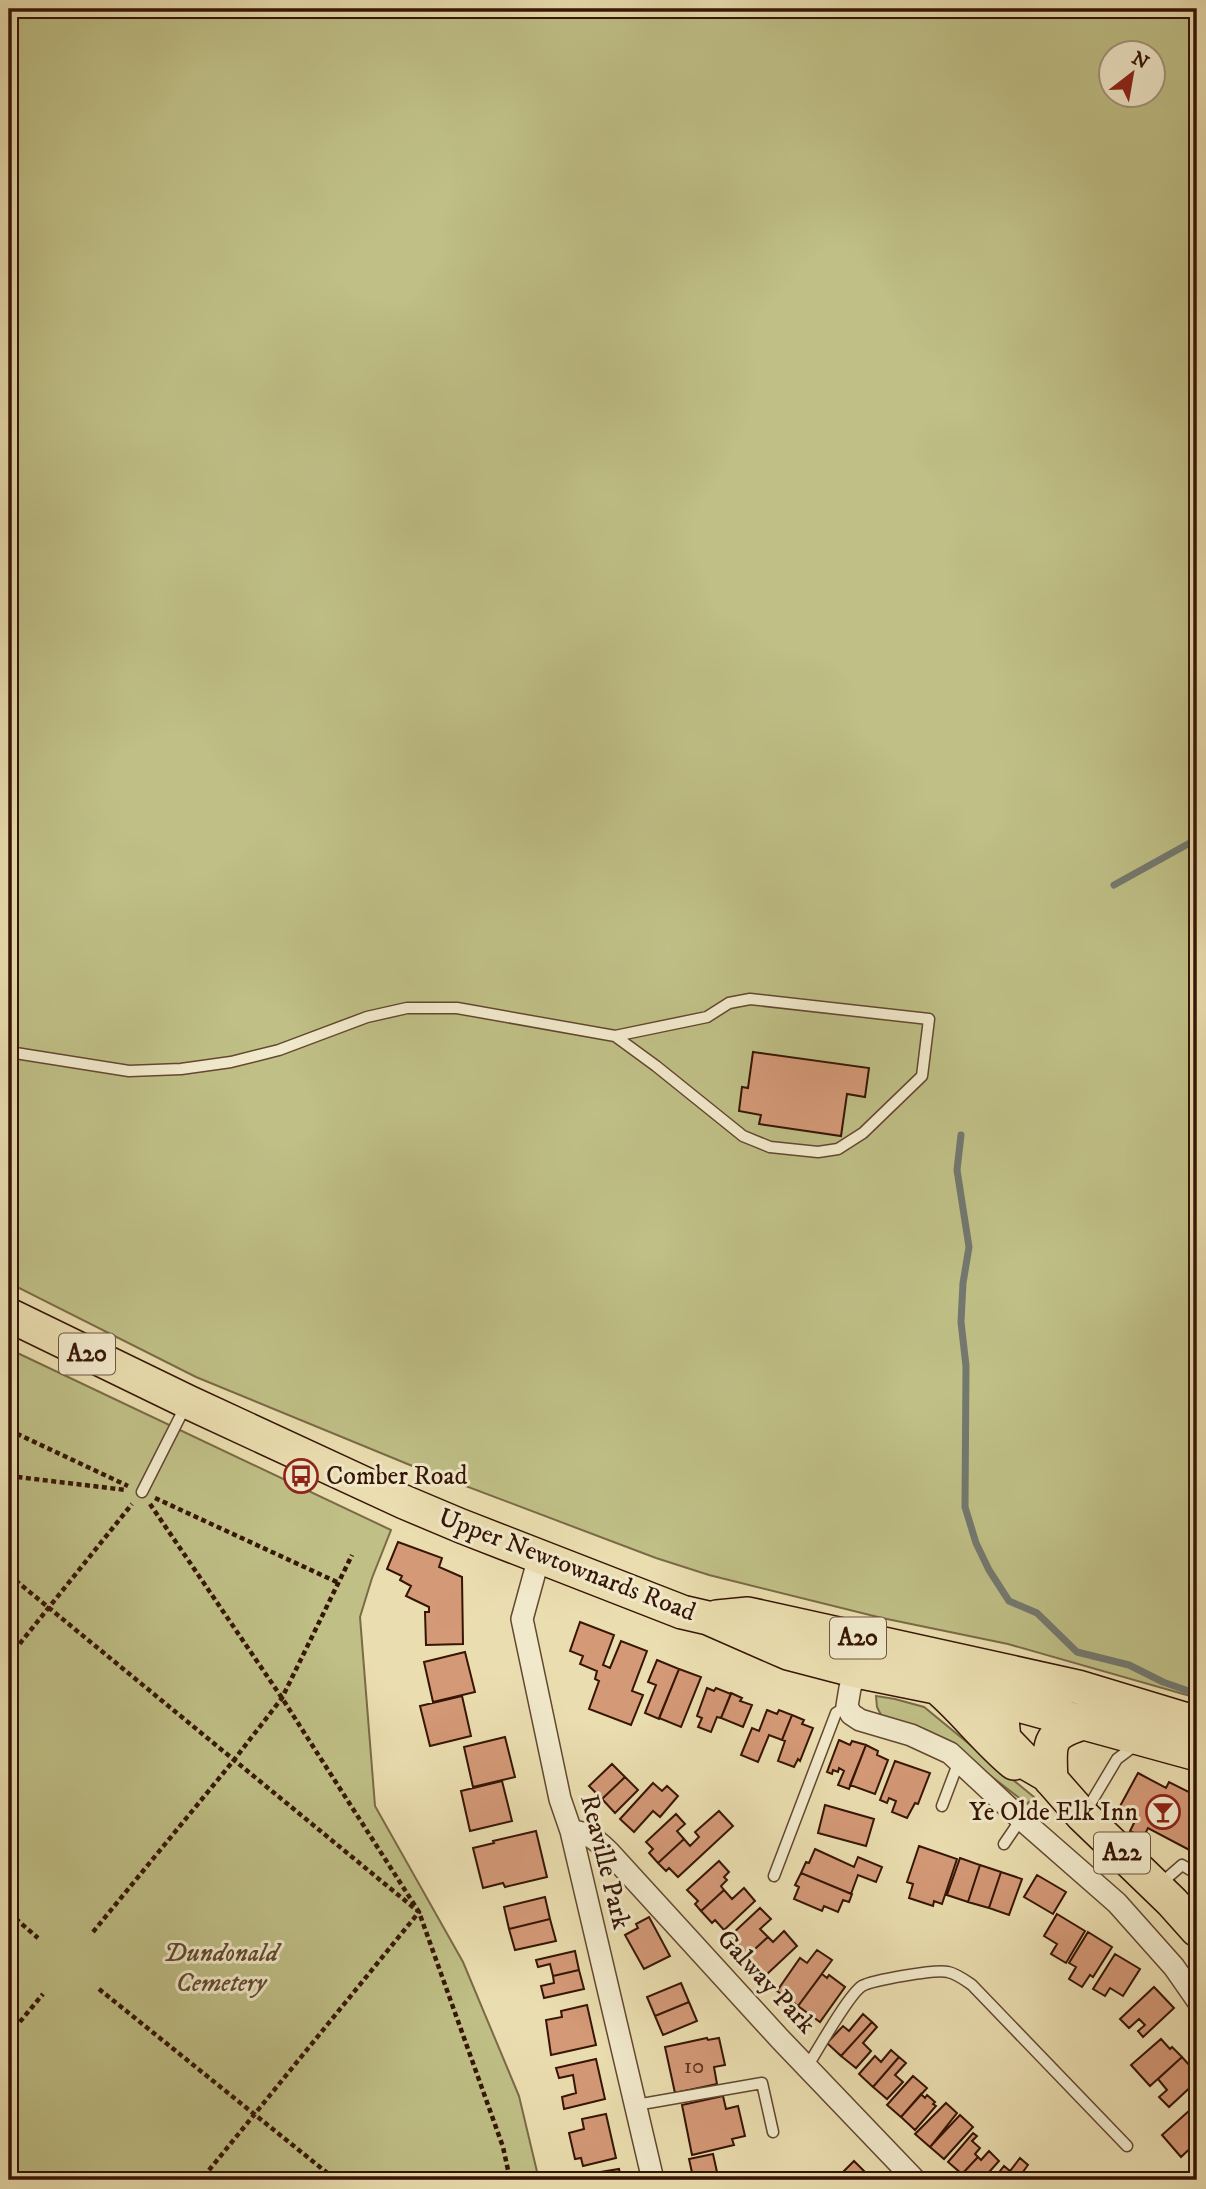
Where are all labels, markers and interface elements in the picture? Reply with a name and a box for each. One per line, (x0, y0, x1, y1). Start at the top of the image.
north arrow (1098, 38, 1168, 108)
text: N (1127, 47, 1153, 75)
road number: A20 (59, 1334, 115, 1374)
bus stop icon: Comber Road (282, 1457, 320, 1495)
place label: Comber Road (326, 1460, 467, 1493)
street label: Upper Newtownards Road (434, 1501, 700, 1629)
road number: A20 (830, 1618, 886, 1658)
street label: Reaville Park (572, 1791, 638, 1933)
bar icon: Ye Olde Elk Inn (1144, 1793, 1182, 1831)
place label: Ye Olde Elk Inn (969, 1796, 1138, 1829)
road number: A22 (1094, 1832, 1150, 1874)
street label: Galway Park (709, 1923, 823, 2041)
park label: Dundonald Cemetery (164, 1937, 282, 2000)
house number: 10 (684, 2052, 704, 2081)

